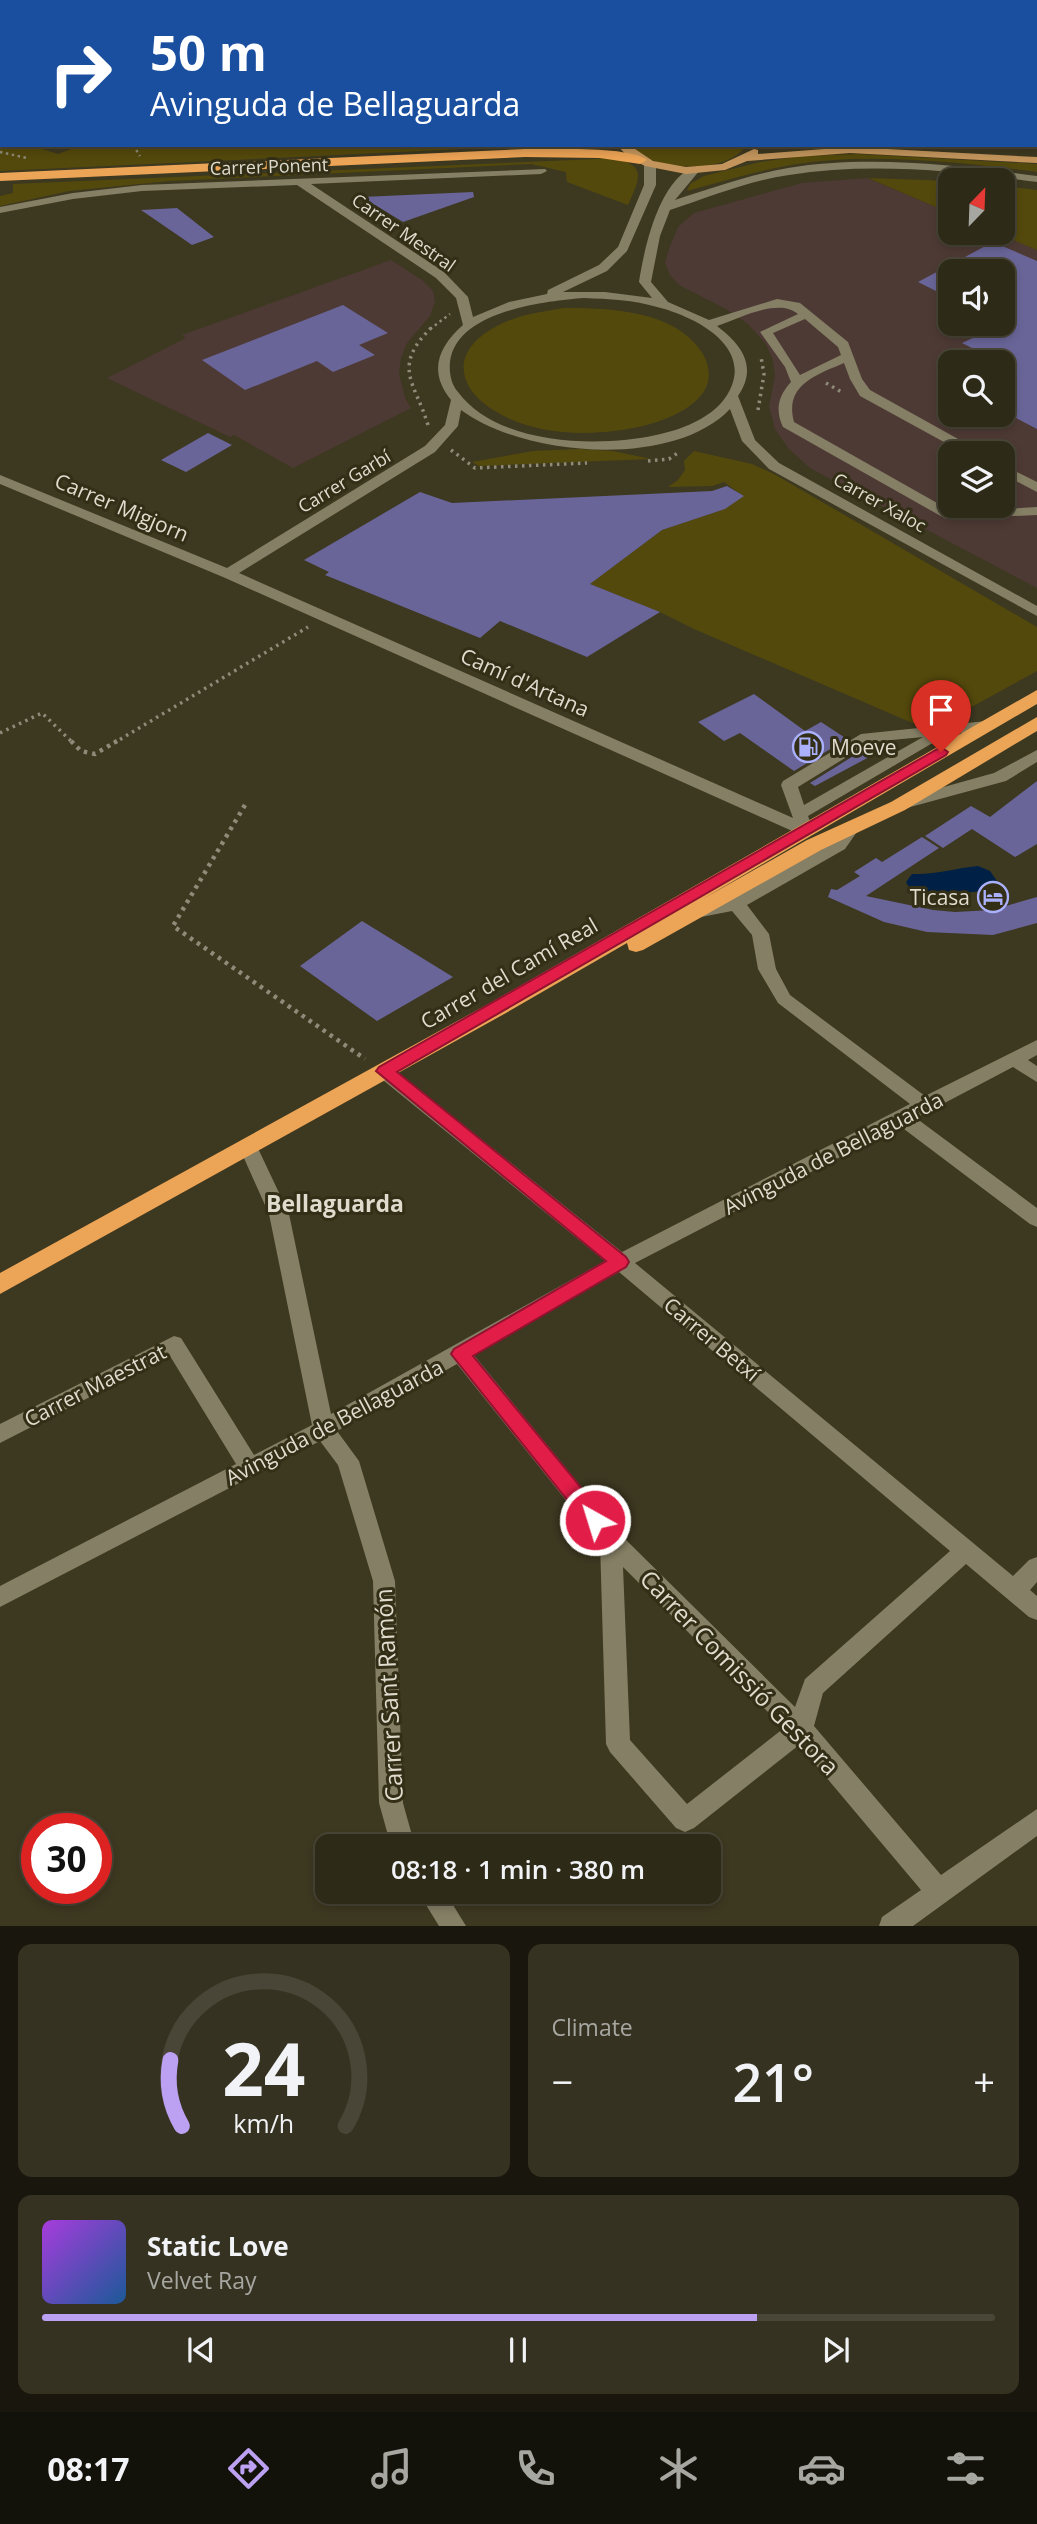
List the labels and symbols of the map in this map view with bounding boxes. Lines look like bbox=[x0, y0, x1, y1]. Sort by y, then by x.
street label: Carrer Ponent bbox=[209, 152, 329, 180]
north arrow bbox=[938, 168, 1015, 245]
street label: Carrer Mestral bbox=[347, 187, 461, 277]
street label: Carrer Garbí bbox=[293, 444, 395, 518]
street label: Carrer Migjorn bbox=[51, 466, 193, 548]
street label: Carrer Xaloc bbox=[829, 467, 931, 538]
street label: Camí d'Artana bbox=[456, 641, 594, 723]
pin bbox=[911, 680, 971, 752]
fuel station icon: Moeve bbox=[791, 730, 825, 764]
place label: Moeve bbox=[831, 733, 897, 761]
hotel icon: Ticasa bbox=[976, 880, 1010, 914]
place label: Ticasa bbox=[910, 883, 970, 911]
street label: Carrer del Camí Real bbox=[415, 911, 603, 1035]
street label: Avinguda de Bellaguarda bbox=[718, 1085, 948, 1221]
district label: Bellaguarda bbox=[266, 1187, 404, 1219]
street label: Carrer Betxí bbox=[658, 1291, 766, 1388]
street label: Carrer Maestrat bbox=[19, 1337, 171, 1433]
street label: Avinguda de Bellaguarda bbox=[220, 1353, 448, 1491]
position arrow bbox=[558, 1483, 632, 1557]
street label: Carrer Comissió Gestora bbox=[633, 1562, 847, 1782]
street label: Carrer Sant Ramón bbox=[366, 1588, 410, 1802]
speed limit sign: 30 bbox=[21, 1813, 112, 1904]

